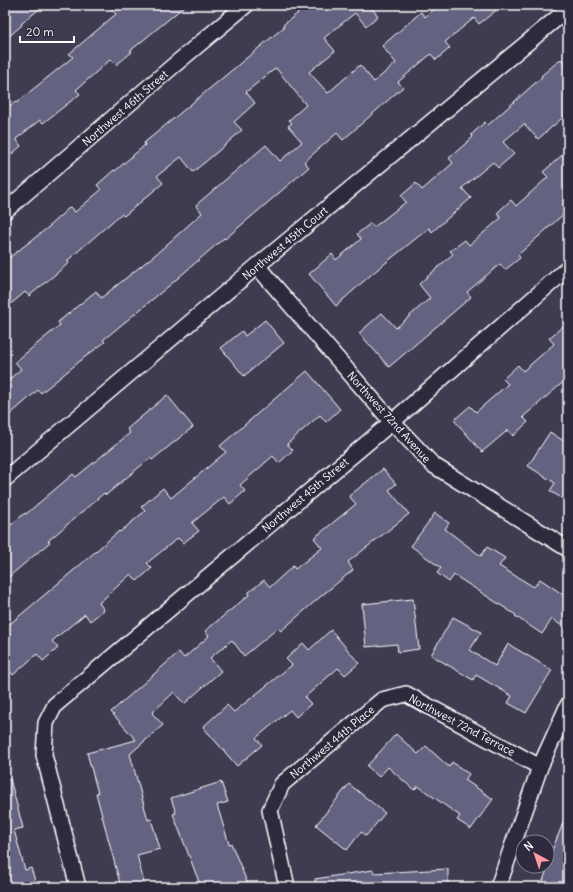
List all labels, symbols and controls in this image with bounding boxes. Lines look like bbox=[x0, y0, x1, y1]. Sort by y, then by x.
scale bar bbox=[20, 18, 74, 44]
text: 20 m bbox=[26, 24, 54, 39]
street label: Northwest 46th Street bbox=[79, 67, 171, 149]
street label: Northwest 45th Court bbox=[239, 203, 331, 283]
street label: Northwest 72nd Avenue bbox=[344, 369, 434, 466]
street label: Northwest 45th Street bbox=[259, 454, 351, 535]
street label: Northwest 72nd Terrace bbox=[407, 691, 518, 759]
street label: Northwest 44th Place bbox=[287, 703, 377, 781]
north arrow bbox=[515, 834, 555, 874]
text: N bbox=[521, 839, 536, 854]

